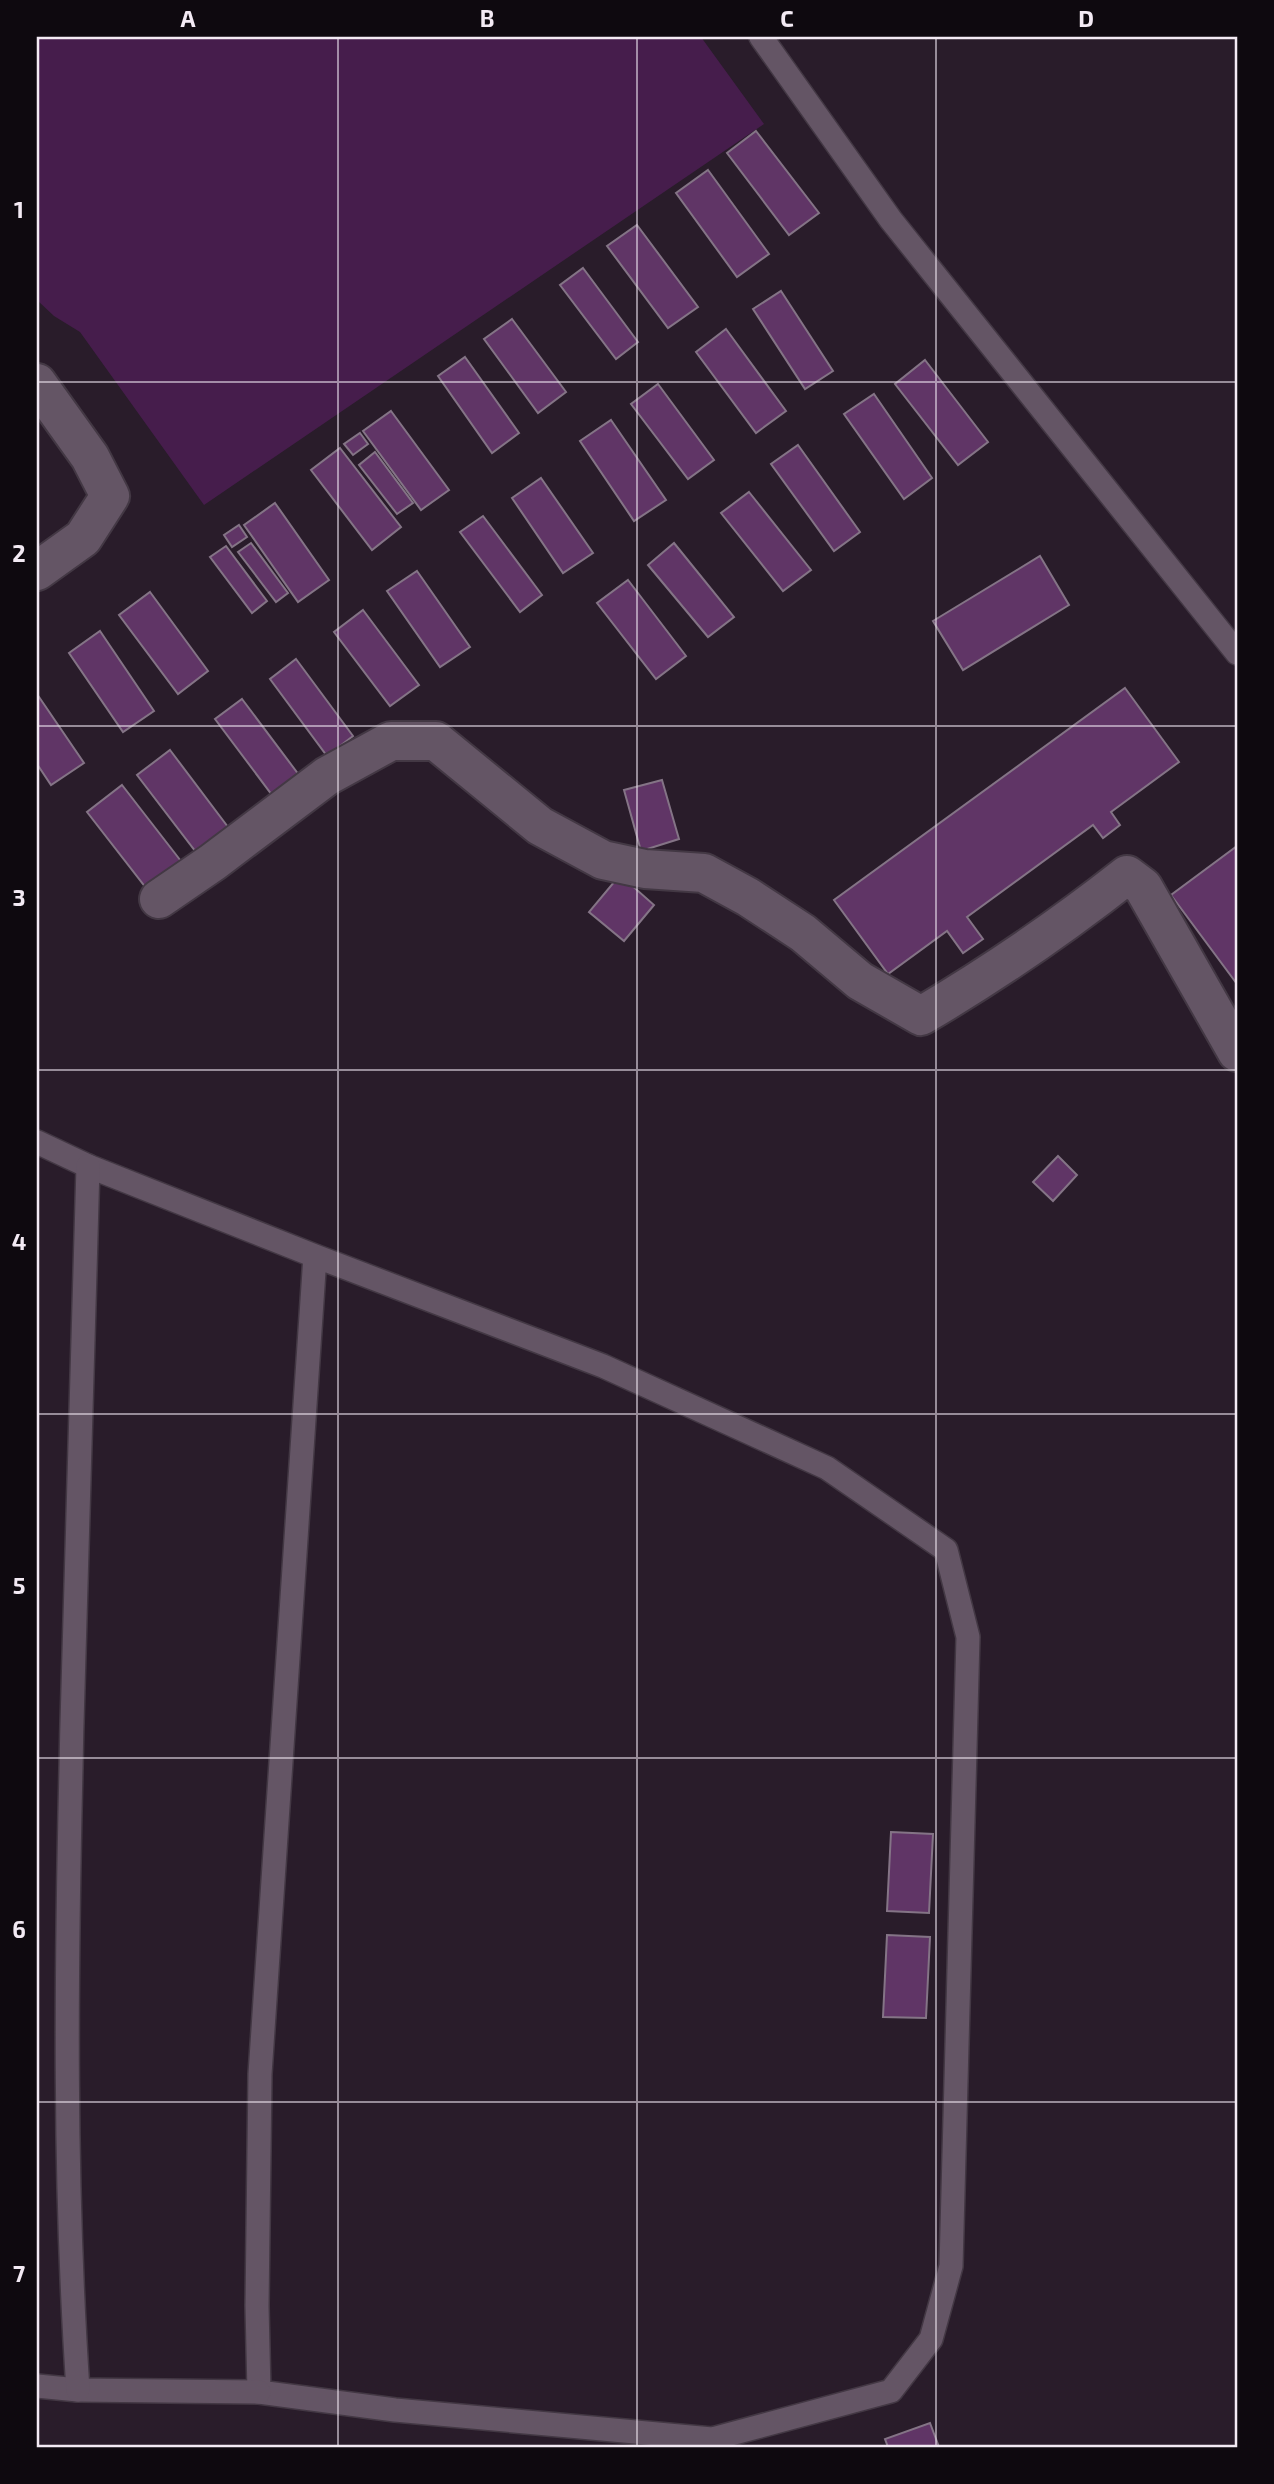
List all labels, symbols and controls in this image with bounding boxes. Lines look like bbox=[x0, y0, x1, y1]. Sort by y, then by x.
text: A bbox=[180, 4, 196, 32]
text: B bbox=[480, 4, 494, 32]
text: C bbox=[780, 4, 794, 32]
text: D bbox=[1078, 4, 1094, 32]
text: 1 bbox=[14, 195, 24, 223]
text: 2 bbox=[12, 539, 26, 567]
text: 3 bbox=[12, 883, 26, 911]
text: 4 bbox=[12, 1227, 26, 1255]
text: 5 bbox=[13, 1571, 25, 1599]
text: 6 bbox=[12, 1915, 26, 1943]
text: 7 bbox=[13, 2259, 25, 2287]

